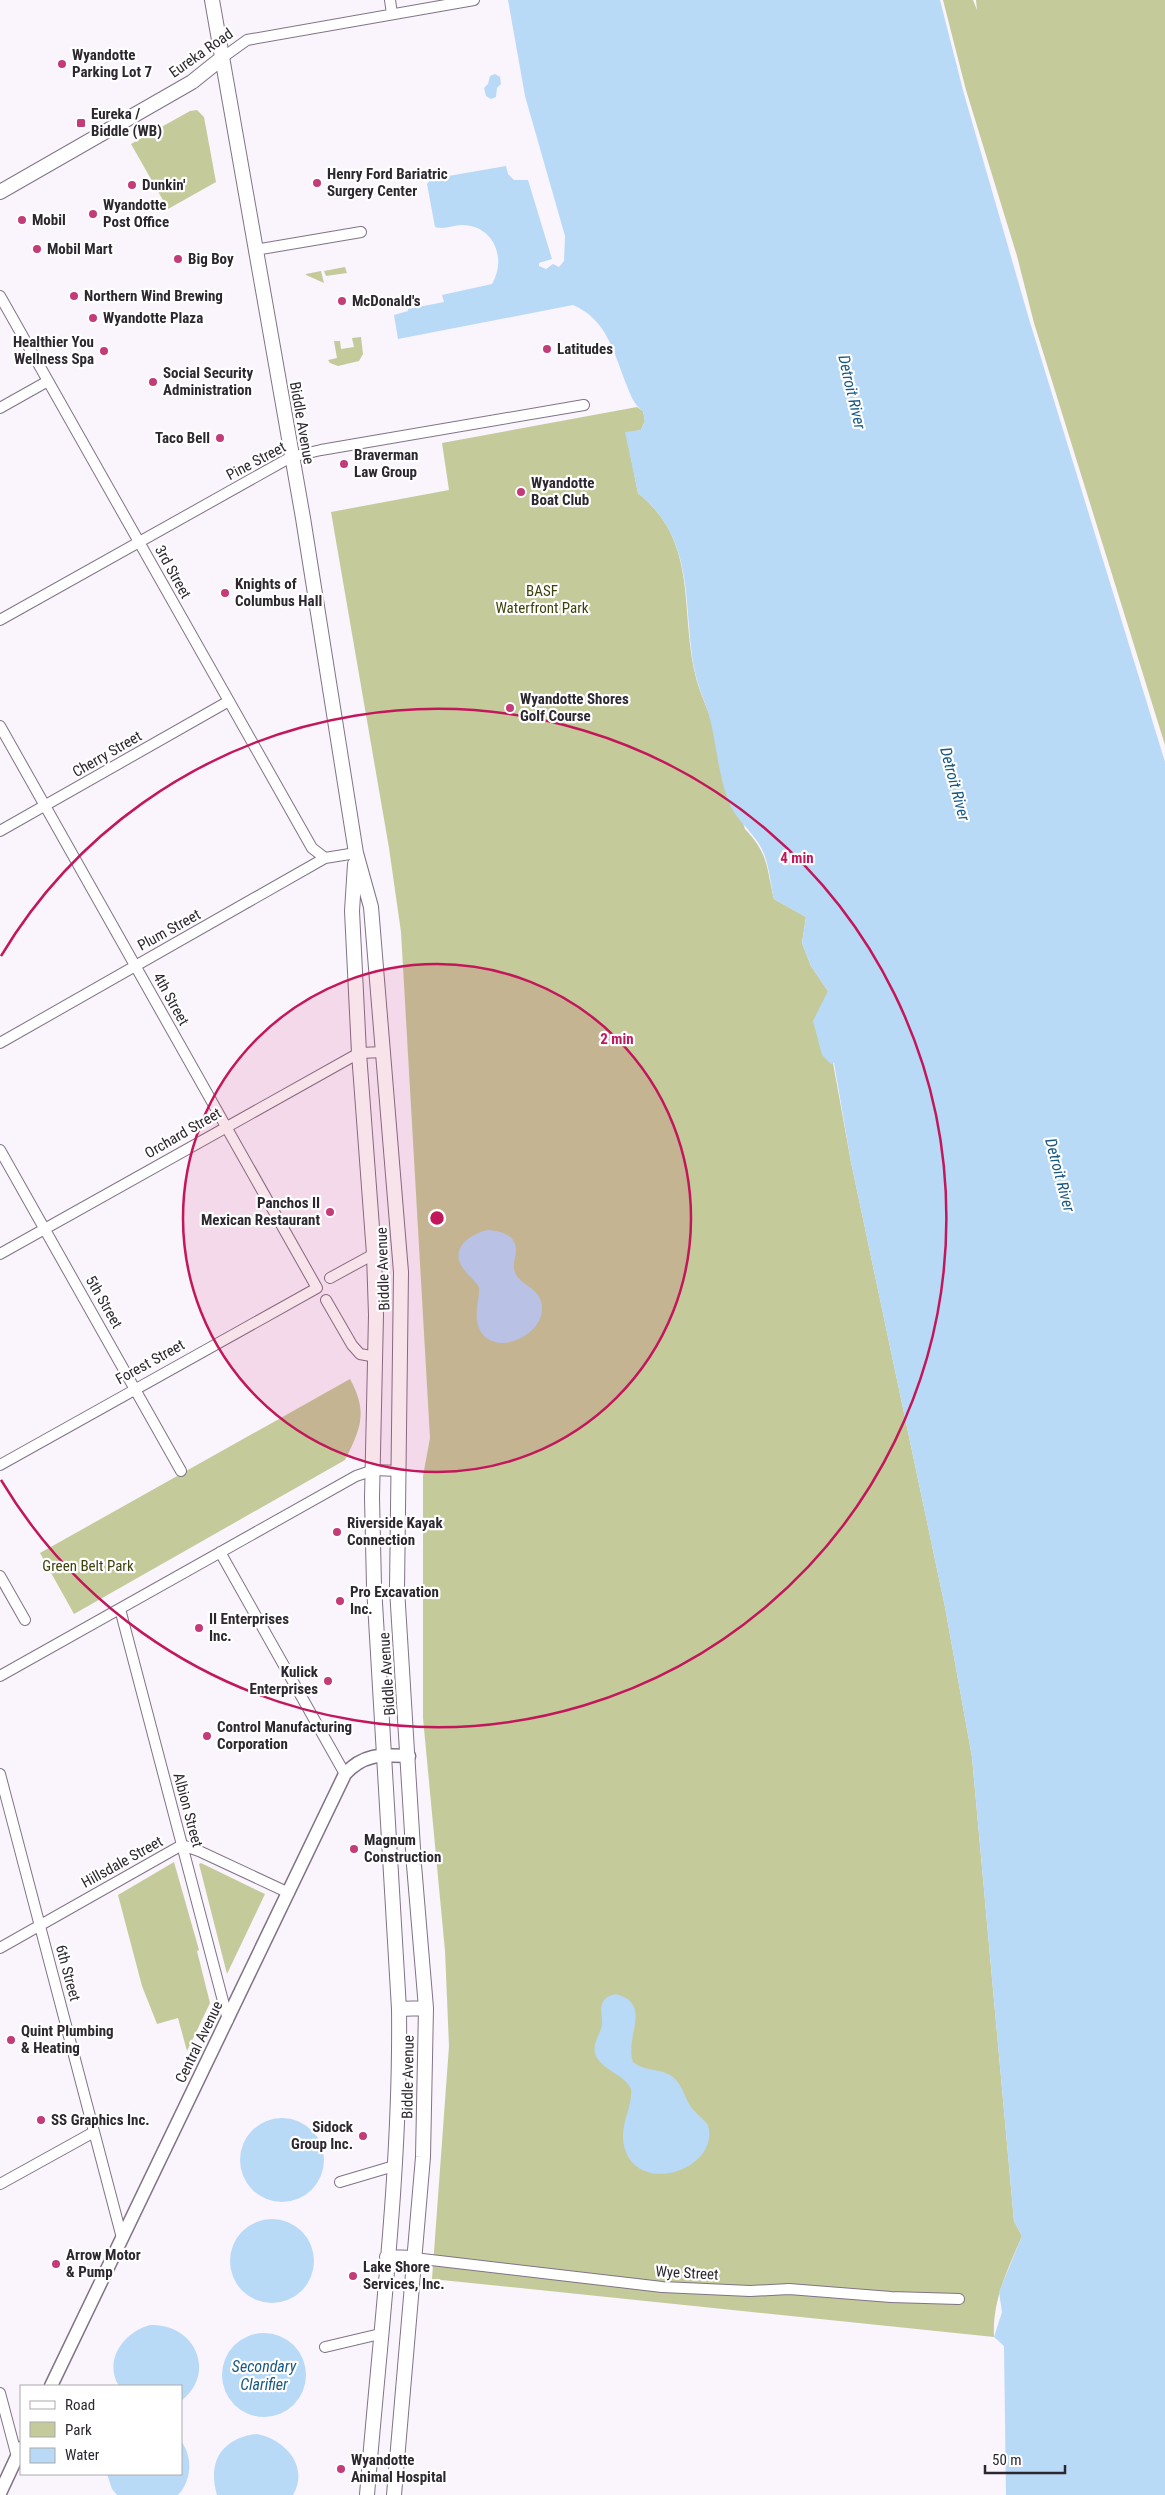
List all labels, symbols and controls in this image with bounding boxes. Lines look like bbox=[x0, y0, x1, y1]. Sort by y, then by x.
street label: Eureka Road bbox=[166, 25, 236, 81]
place label: Wyandotte Parking Lot 7 bbox=[72, 46, 152, 81]
marker: Wyandotte Parking Lot 7 bbox=[56, 58, 68, 70]
place label: Eureka / Biddle (WB) bbox=[91, 105, 162, 140]
marker: Eureka / Biddle (WB) bbox=[75, 117, 87, 129]
place label: Henry Ford Bariatric Surgery Center bbox=[327, 165, 448, 200]
place label: Dunkin' bbox=[142, 176, 186, 194]
marker: Henry Ford Bariatric Surgery Center bbox=[311, 177, 323, 189]
marker: Dunkin' bbox=[126, 179, 138, 191]
place label: Wyandotte Post Office bbox=[103, 196, 169, 231]
marker: Wyandotte Post Office bbox=[87, 208, 99, 220]
place label: Mobil bbox=[32, 211, 66, 229]
marker: Mobil bbox=[16, 214, 28, 226]
place label: Mobil Mart bbox=[47, 240, 113, 258]
marker: Mobil Mart bbox=[31, 243, 43, 255]
place label: Big Boy bbox=[188, 250, 234, 268]
marker: Big Boy bbox=[172, 253, 184, 265]
place label: Northern Wind Brewing bbox=[84, 287, 223, 305]
marker: Northern Wind Brewing bbox=[68, 290, 80, 302]
place label: McDonald's bbox=[352, 292, 421, 310]
marker: McDonald's bbox=[336, 295, 348, 307]
place label: Wyandotte Plaza bbox=[103, 309, 203, 327]
marker: Wyandotte Plaza bbox=[87, 312, 99, 324]
place label: Healthier You Wellness Spa bbox=[13, 333, 94, 368]
place label: Latitudes bbox=[557, 340, 613, 358]
marker: Latitudes bbox=[541, 343, 553, 355]
marker: Healthier You Wellness Spa bbox=[98, 345, 110, 357]
water label: Detroit River bbox=[834, 353, 870, 432]
place label: Social Security Administration bbox=[163, 364, 253, 399]
marker: Social Security Administration bbox=[147, 376, 159, 388]
street label: Biddle Avenue bbox=[286, 380, 318, 466]
place label: Taco Bell bbox=[155, 429, 210, 447]
marker: Taco Bell bbox=[214, 432, 226, 444]
street label: Pine Street bbox=[223, 438, 289, 484]
place label: Braverman Law Group bbox=[354, 446, 418, 481]
marker: Braverman Law Group bbox=[338, 458, 350, 470]
place label: Wyandotte Boat Club bbox=[531, 474, 595, 509]
marker: Wyandotte Boat Club bbox=[515, 486, 527, 498]
street label: 3rd Street bbox=[151, 542, 195, 602]
place label: Knights of Columbus Hall bbox=[235, 575, 322, 610]
park label: BASF Waterfront Park bbox=[495, 582, 589, 617]
marker: Knights of Columbus Hall bbox=[219, 587, 231, 599]
place label: Wyandotte Shores Golf Course bbox=[520, 690, 629, 725]
marker: Wyandotte Shores Golf Course bbox=[504, 702, 516, 714]
street label: Cherry Street bbox=[69, 727, 145, 781]
water label: Detroit River bbox=[936, 745, 974, 824]
text: 4 min bbox=[780, 849, 814, 867]
street label: Plum Street bbox=[135, 905, 203, 955]
street label: 4th Street bbox=[149, 969, 193, 1029]
text: 2 min bbox=[600, 1030, 634, 1048]
street label: Orchard Street bbox=[142, 1104, 224, 1162]
water label: Detroit River bbox=[1041, 1136, 1079, 1215]
place label: Panchos II Mexican Restaurant bbox=[201, 1194, 320, 1229]
marker: Panchos II Mexican Restaurant bbox=[324, 1206, 336, 1218]
centre of rings bbox=[428, 1209, 446, 1227]
street label: Biddle Avenue bbox=[373, 1227, 393, 1311]
street label: 5th Street bbox=[82, 1273, 126, 1331]
street label: Forest Street bbox=[112, 1336, 188, 1388]
place label: Riverside Kayak Connection bbox=[347, 1514, 443, 1549]
marker: Riverside Kayak Connection bbox=[331, 1526, 343, 1538]
park label: Green Belt Park bbox=[42, 1557, 134, 1575]
place label: Pro Excavation Inc. bbox=[350, 1583, 439, 1618]
marker: Pro Excavation Inc. bbox=[334, 1595, 346, 1607]
place label: II Enterprises Inc. bbox=[209, 1610, 289, 1645]
marker: II Enterprises Inc. bbox=[193, 1622, 205, 1634]
street label: Biddle Avenue bbox=[375, 1632, 399, 1716]
place label: Kulick Enterprises bbox=[250, 1663, 319, 1698]
marker: Kulick Enterprises bbox=[322, 1675, 334, 1687]
place label: Control Manufacturing Corporation bbox=[217, 1718, 352, 1753]
marker: Control Manufacturing Corporation bbox=[201, 1730, 213, 1742]
street label: Albion Street bbox=[169, 1771, 207, 1849]
place label: Magnum Construction bbox=[364, 1831, 441, 1866]
street label: Hillsdale Street bbox=[78, 1832, 166, 1892]
marker: Magnum Construction bbox=[348, 1843, 360, 1855]
street label: 6th Street bbox=[52, 1943, 84, 2003]
street label: Central Avenue bbox=[171, 1998, 227, 2086]
place label: Quint Plumbing & Heating bbox=[21, 2022, 114, 2057]
marker: Quint Plumbing & Heating bbox=[5, 2034, 17, 2046]
street label: Biddle Avenue bbox=[398, 2035, 418, 2119]
place label: SS Graphics Inc. bbox=[51, 2111, 150, 2129]
marker: SS Graphics Inc. bbox=[35, 2114, 47, 2126]
place label: Sidock Group Inc. bbox=[291, 2118, 354, 2153]
marker: Sidock Group Inc. bbox=[357, 2130, 369, 2142]
place label: Arrow Motor & Pump bbox=[66, 2246, 141, 2281]
marker: Arrow Motor & Pump bbox=[50, 2258, 62, 2270]
place label: Lake Shore Services, Inc. bbox=[363, 2258, 445, 2293]
street label: Wye Street bbox=[655, 2262, 719, 2284]
marker: Lake Shore Services, Inc. bbox=[347, 2270, 359, 2282]
water label: Secondary Clarifier bbox=[232, 2357, 297, 2394]
legend bbox=[20, 2385, 182, 2475]
text: Road bbox=[65, 2396, 95, 2414]
text: Park bbox=[65, 2421, 92, 2439]
scale bar bbox=[985, 2442, 1065, 2474]
text: Water bbox=[65, 2446, 100, 2464]
place label: Wyandotte Animal Hospital bbox=[351, 2451, 446, 2486]
text: 50 m bbox=[992, 2451, 1022, 2469]
marker: Wyandotte Animal Hospital bbox=[335, 2463, 347, 2475]

